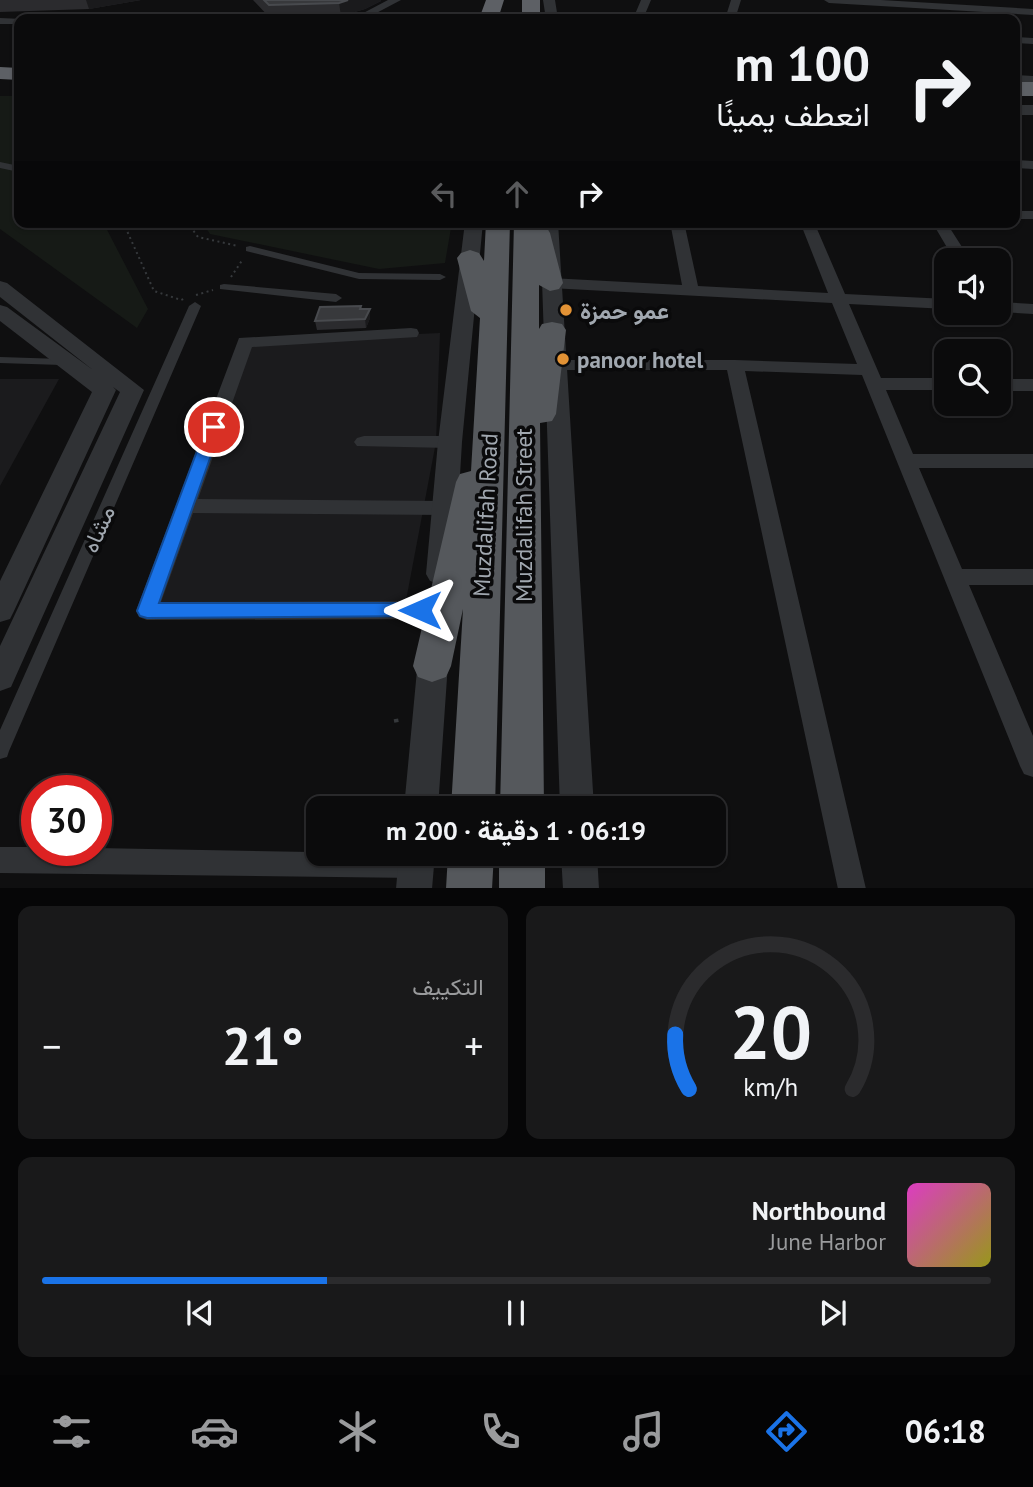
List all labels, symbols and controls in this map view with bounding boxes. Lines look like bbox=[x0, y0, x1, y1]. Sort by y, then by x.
text: 100 m bbox=[735, 31, 870, 95]
icon: right bbox=[894, 42, 985, 133]
text: انعطف يمينًا bbox=[716, 93, 870, 135]
icon: left bbox=[425, 175, 463, 213]
icon: ahead bbox=[498, 175, 536, 213]
icon: right bbox=[571, 175, 609, 213]
map controls bbox=[934, 248, 1011, 416]
button: sound bbox=[934, 248, 1011, 325]
place label: عمو حمزة bbox=[580, 296, 669, 326]
marker: عمو حمزة bbox=[558, 302, 574, 318]
button: search bbox=[934, 339, 1011, 416]
place label: panoor hotel bbox=[577, 345, 703, 374]
marker: panoor hotel bbox=[555, 351, 571, 367]
pin bbox=[184, 397, 244, 457]
icon: arrive bbox=[195, 408, 233, 446]
street label: Muzdalifah Street bbox=[509, 428, 538, 602]
street label: Muzdalifah Road bbox=[466, 433, 504, 597]
street label: مشاه bbox=[75, 501, 121, 557]
position arrow bbox=[383, 573, 457, 647]
speed limit sign: 30 bbox=[21, 775, 112, 866]
text: 06:19 · 1 دقيقة · 200 m bbox=[386, 814, 646, 847]
text: التكييف bbox=[412, 972, 484, 1001]
text: 20 bbox=[729, 985, 812, 1079]
text: 21° bbox=[222, 1012, 304, 1079]
text: − bbox=[42, 1021, 61, 1070]
text: + bbox=[464, 1021, 483, 1070]
text: km/h bbox=[743, 1070, 798, 1102]
text: Northbound bbox=[752, 1194, 886, 1227]
text: June Harbor bbox=[769, 1227, 886, 1256]
icon: previous bbox=[181, 1294, 219, 1332]
icon: pause bbox=[497, 1294, 535, 1332]
icon: next bbox=[814, 1294, 852, 1332]
icon: filters bbox=[47, 1407, 96, 1456]
icon: car bbox=[190, 1407, 239, 1456]
icon: climate bbox=[333, 1407, 382, 1456]
icon: phone bbox=[476, 1407, 525, 1456]
icon: music bbox=[619, 1407, 668, 1456]
icon: directions bbox=[762, 1407, 811, 1456]
text: 06:18 bbox=[905, 1410, 986, 1452]

